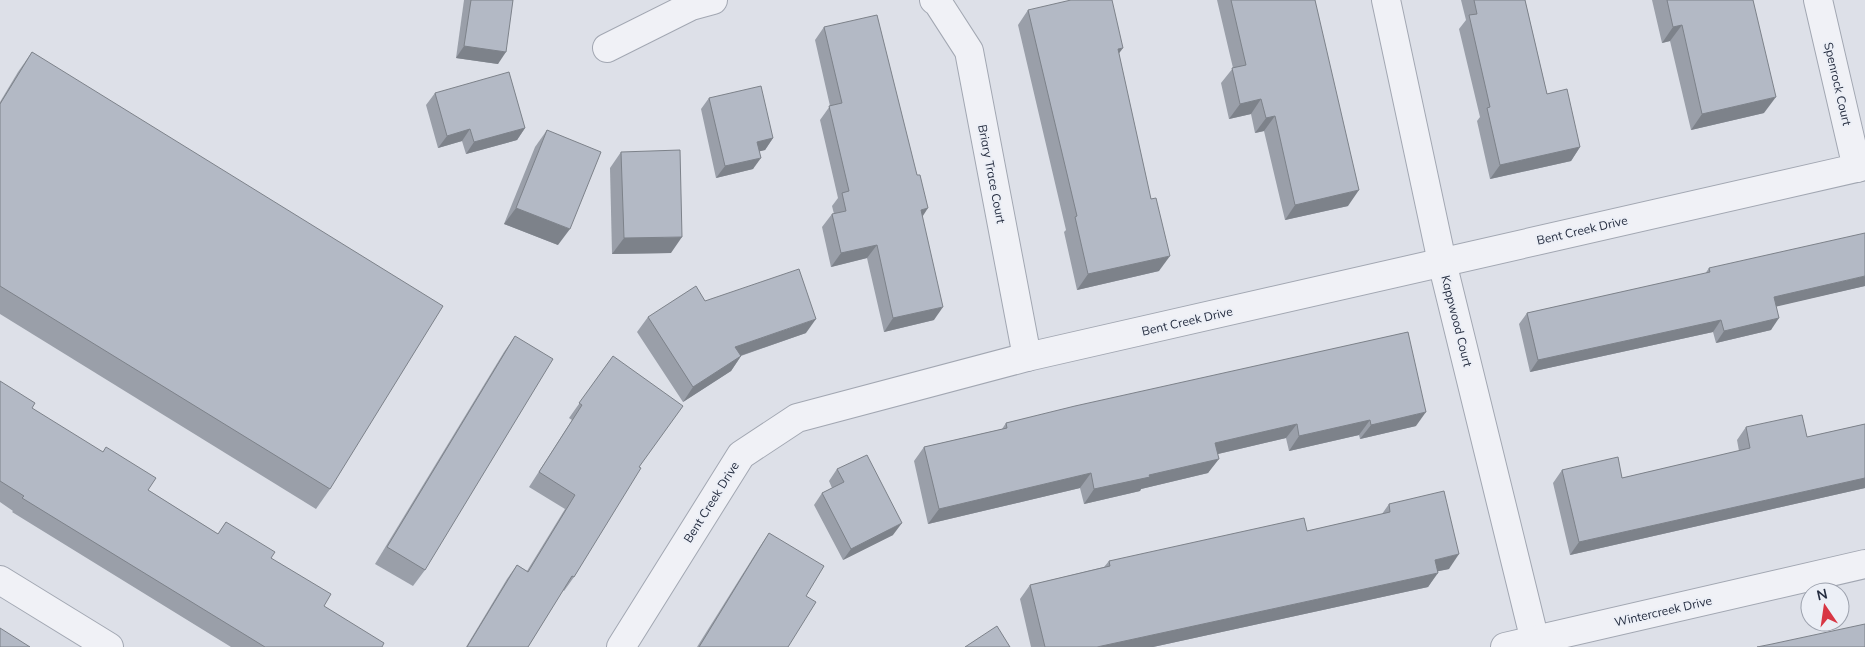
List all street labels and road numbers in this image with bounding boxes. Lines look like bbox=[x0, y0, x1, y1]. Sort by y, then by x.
street label: Spenrock Court bbox=[1821, 41, 1855, 127]
street label: Briary Trace Court bbox=[975, 123, 1009, 225]
street label: Bent Creek Drive bbox=[1535, 212, 1629, 248]
street label: Kappwood Court bbox=[1438, 274, 1476, 368]
street label: Bent Creek Drive bbox=[1140, 303, 1234, 339]
street label: Bent Creek Drive bbox=[680, 459, 742, 545]
street label: Wintercreek Drive bbox=[1613, 592, 1713, 630]

